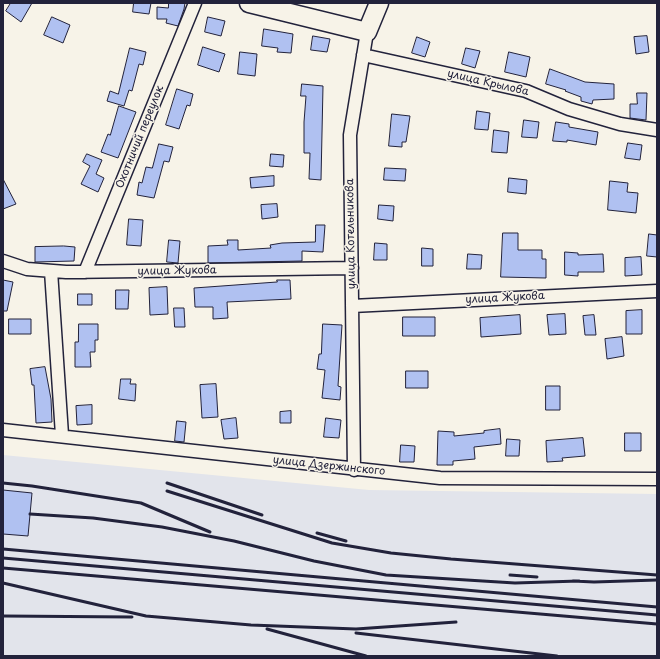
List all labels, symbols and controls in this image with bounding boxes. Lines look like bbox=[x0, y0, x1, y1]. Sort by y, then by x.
street label: улица Крылова bbox=[446, 67, 530, 99]
street label: Охотничий переулок bbox=[113, 84, 167, 190]
street label: улица Котельникова bbox=[343, 178, 359, 290]
street label: улица Жукова bbox=[137, 264, 217, 278]
street label: улица Жукова bbox=[465, 289, 545, 307]
street label: улица Дзержинского bbox=[272, 454, 386, 478]

